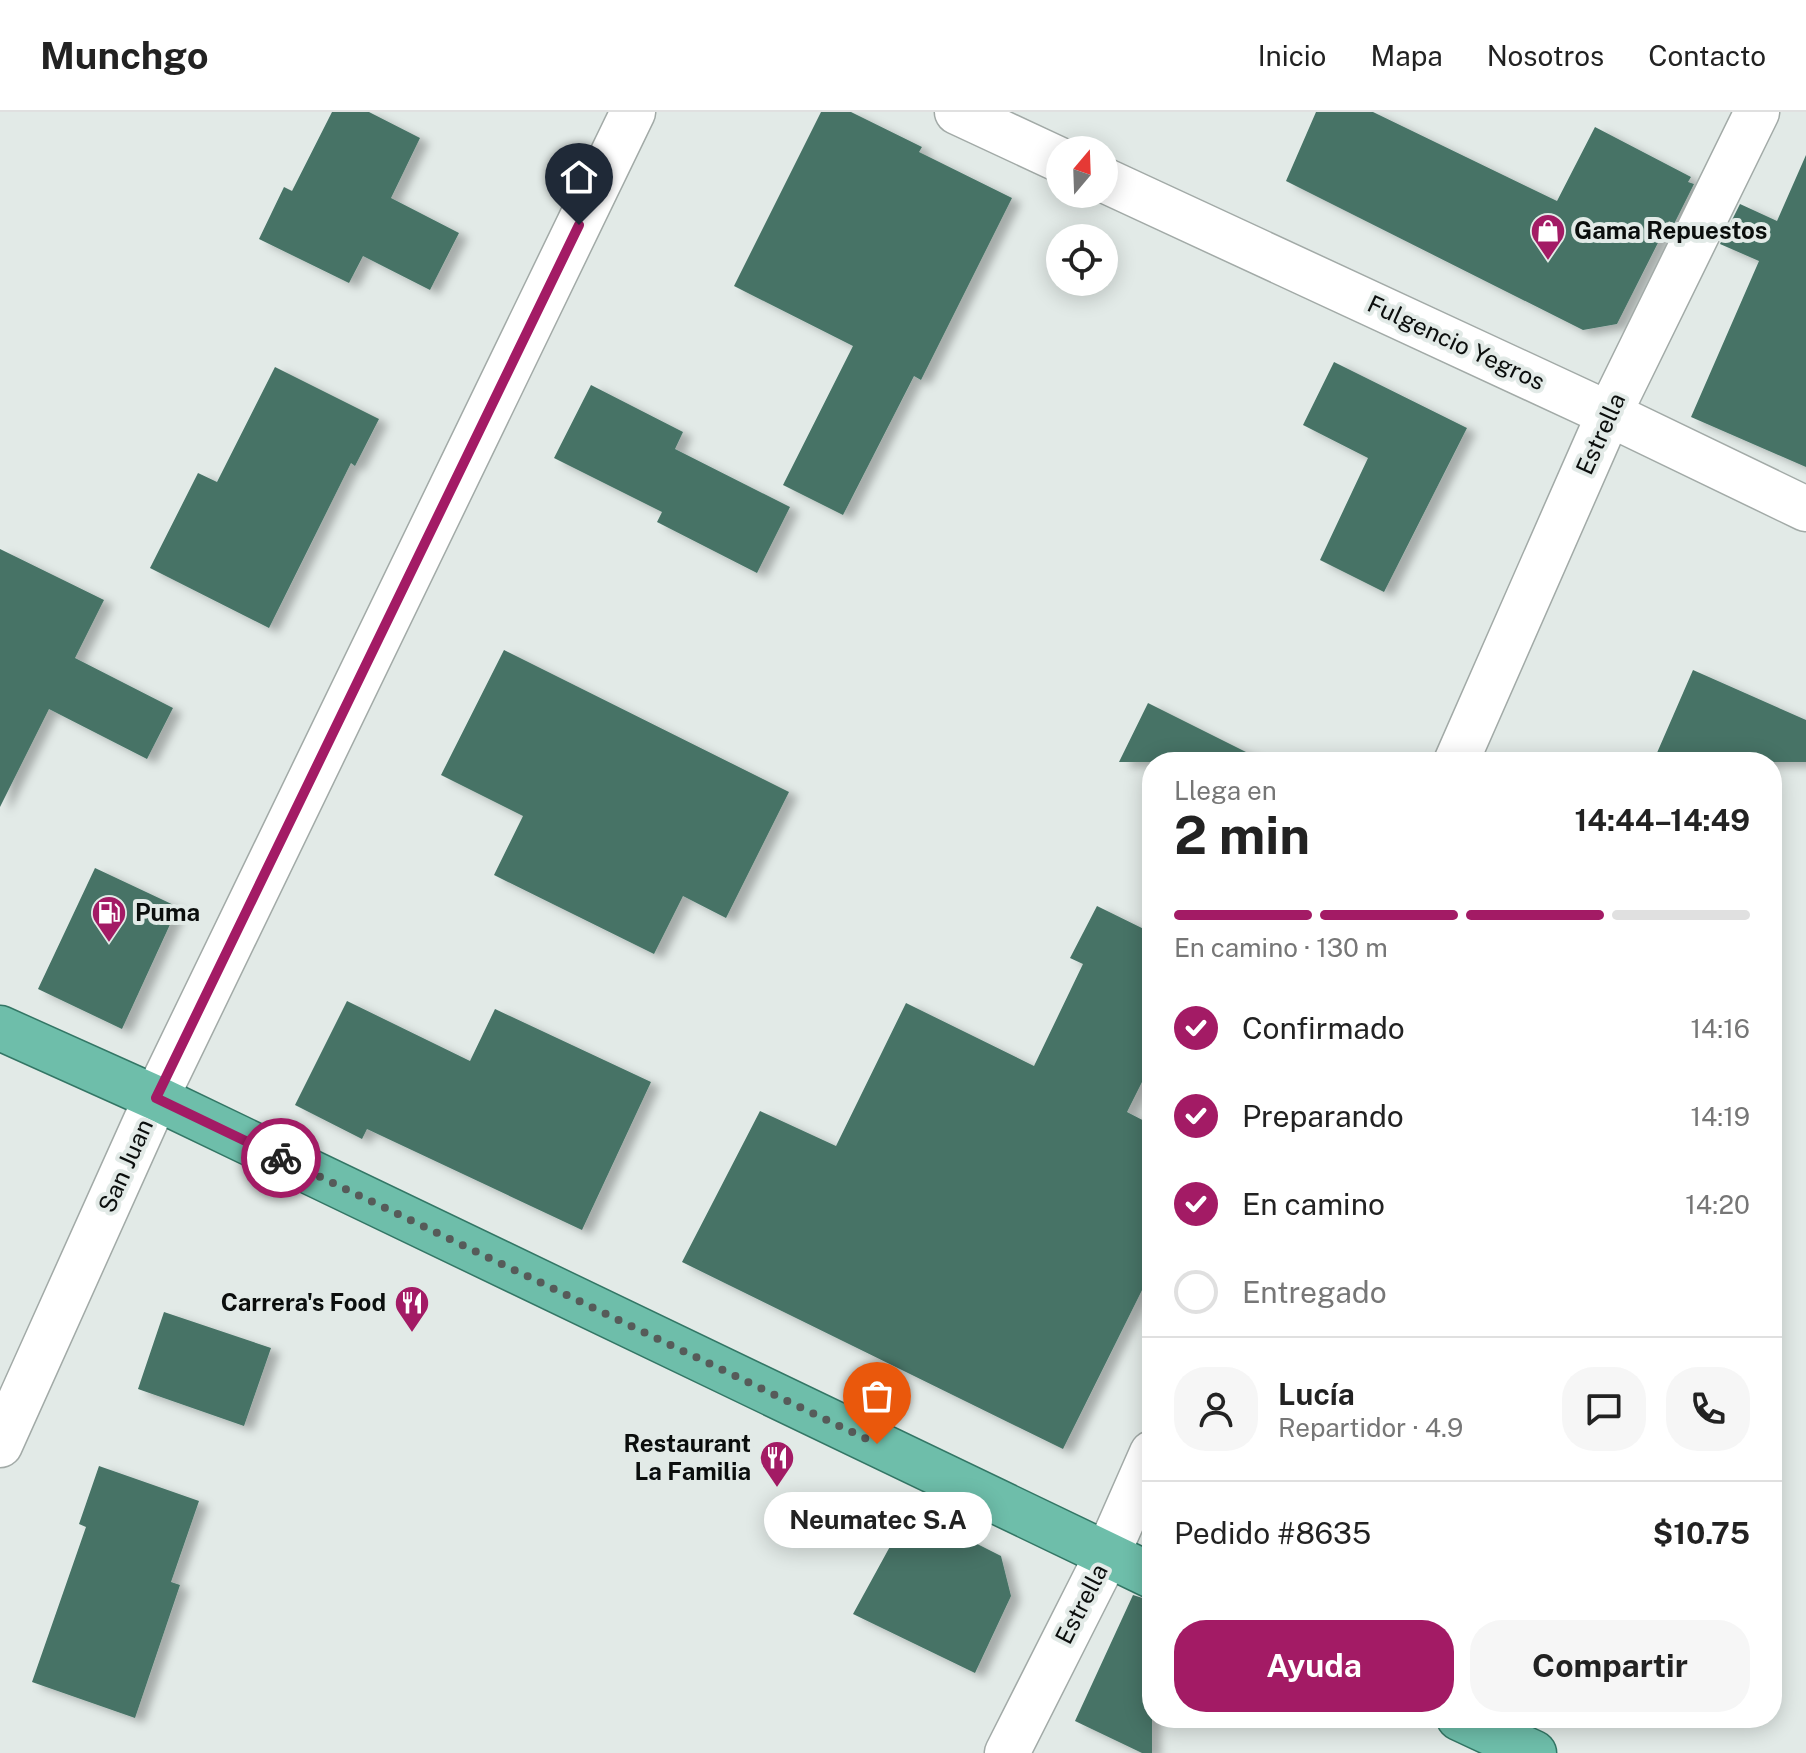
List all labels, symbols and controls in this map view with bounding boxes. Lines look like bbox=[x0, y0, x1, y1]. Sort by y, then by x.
text: Munchgo bbox=[40, 33, 209, 78]
text: Inicio bbox=[1258, 39, 1326, 72]
text: Mapa bbox=[1370, 39, 1443, 72]
text: Nosotros bbox=[1487, 39, 1604, 72]
text: Contacto bbox=[1648, 39, 1766, 72]
north arrow bbox=[1046, 136, 1118, 208]
map controls bbox=[1046, 136, 1118, 296]
pin bbox=[545, 143, 613, 225]
icon: home bbox=[557, 155, 601, 199]
shop icon: Gama Repuestos bbox=[1529, 212, 1567, 262]
place label: Gama Repuestos bbox=[1574, 216, 1768, 244]
button: locate bbox=[1046, 224, 1118, 296]
street label: Fulgencio Yegros bbox=[1363, 289, 1549, 395]
street label: Estrella bbox=[1570, 389, 1630, 479]
text: Llega en bbox=[1174, 775, 1277, 806]
text: 14:44–14:49 bbox=[1574, 802, 1750, 838]
text: 2 min bbox=[1174, 805, 1310, 866]
fuel station icon: Puma bbox=[90, 894, 128, 944]
place label: Puma bbox=[135, 898, 200, 926]
text: En camino · 130 m bbox=[1174, 932, 1388, 963]
icon: check bbox=[1174, 1006, 1218, 1050]
text: Confirmado bbox=[1242, 1010, 1405, 1046]
text: 14:16 bbox=[1690, 1013, 1750, 1044]
icon: check bbox=[1174, 1094, 1218, 1138]
text: Preparando bbox=[1242, 1098, 1404, 1134]
text: 14:19 bbox=[1690, 1101, 1750, 1132]
street label: San Juan bbox=[92, 1115, 158, 1217]
courier bbox=[241, 1118, 321, 1198]
icon: bike bbox=[259, 1136, 303, 1180]
icon: check bbox=[1174, 1182, 1218, 1226]
text: En camino bbox=[1242, 1186, 1385, 1222]
text: 14:20 bbox=[1685, 1189, 1750, 1220]
text: Entregado bbox=[1242, 1274, 1387, 1310]
restaurant icon: Carrera's Food bbox=[393, 1284, 431, 1334]
place label: Carrera's Food bbox=[221, 1288, 386, 1316]
pin bbox=[843, 1362, 911, 1444]
button: person bbox=[1174, 1367, 1258, 1451]
button: chat bbox=[1562, 1367, 1646, 1451]
button: phone bbox=[1666, 1367, 1750, 1451]
icon: bag bbox=[855, 1374, 899, 1418]
text: Lucía bbox=[1278, 1376, 1355, 1412]
text: Repartidor · 4.9 bbox=[1278, 1412, 1463, 1443]
place label: Restaurant La Familia bbox=[623, 1429, 751, 1485]
restaurant icon: Restaurant La Familia bbox=[758, 1439, 796, 1489]
callout: Neumatec S.A bbox=[763, 1492, 991, 1548]
text: Neumatec S.A bbox=[789, 1504, 967, 1535]
text: Pedido #8635 bbox=[1174, 1515, 1371, 1551]
text: $10.75 bbox=[1653, 1515, 1750, 1551]
street label: Estrella bbox=[1049, 1559, 1113, 1648]
button: Ayuda bbox=[1174, 1620, 1454, 1712]
button: Compartir bbox=[1470, 1620, 1750, 1712]

